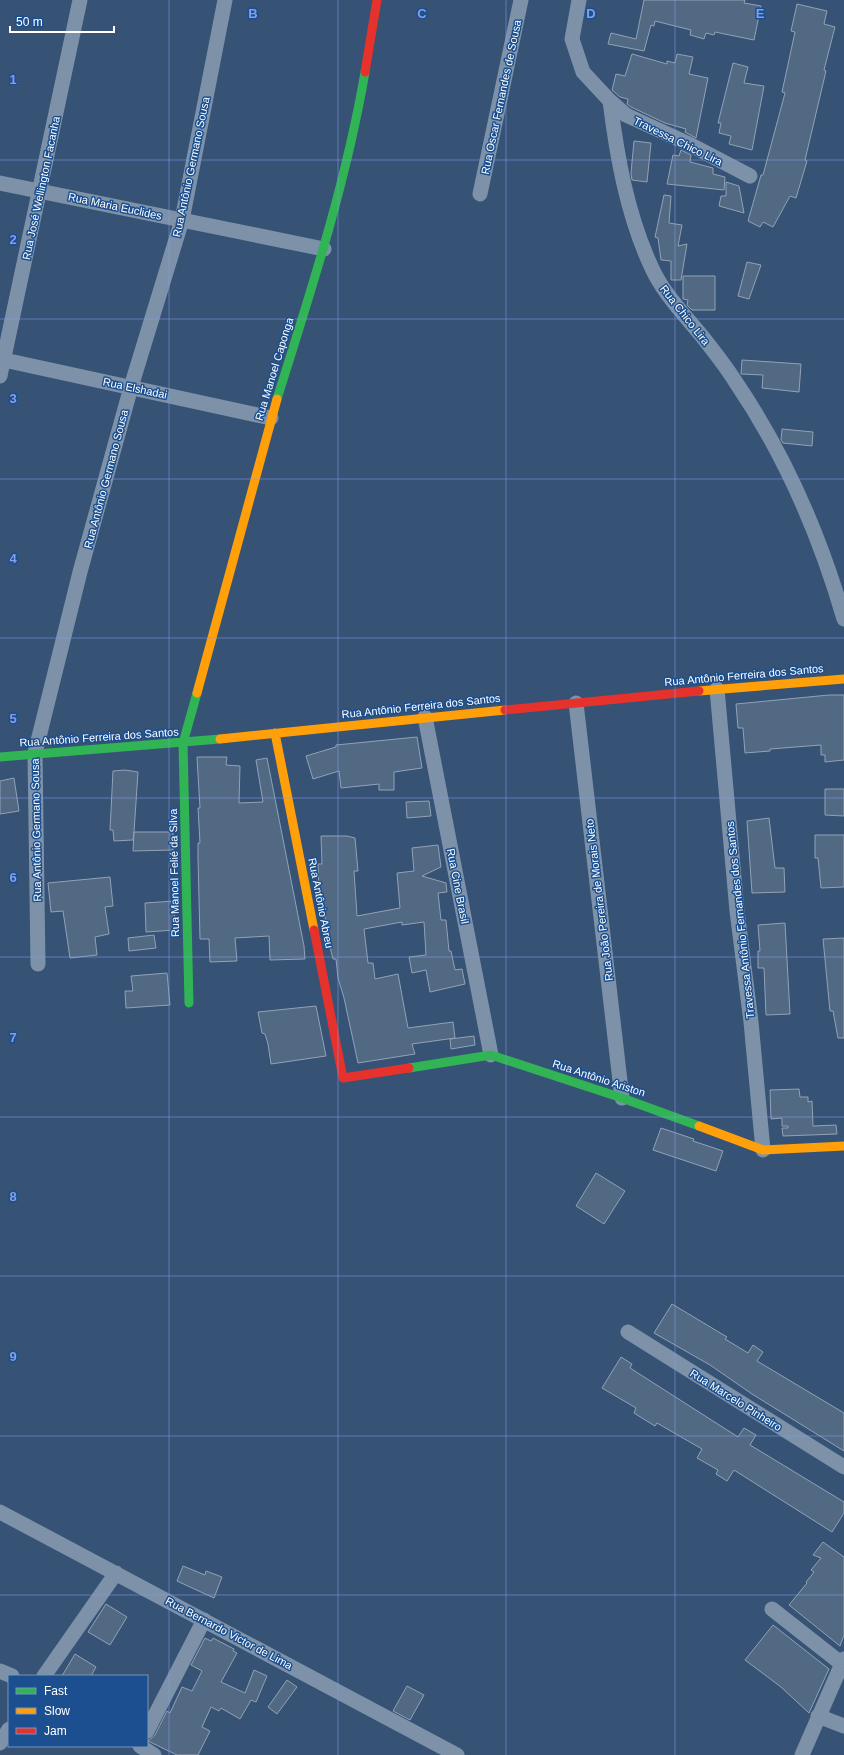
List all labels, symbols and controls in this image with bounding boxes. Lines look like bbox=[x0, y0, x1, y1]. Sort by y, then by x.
text: B bbox=[248, 6, 258, 21]
text: C bbox=[417, 6, 427, 21]
text: D bbox=[586, 6, 596, 21]
text: E bbox=[756, 6, 765, 21]
scale bar bbox=[10, 8, 114, 34]
text: 50 m bbox=[16, 15, 43, 29]
street label: Rua Oscar Fernandes de Sousa bbox=[479, 18, 523, 175]
text: 1 bbox=[9, 72, 17, 87]
street label: Rua Antônio Germano Sousa bbox=[170, 95, 212, 238]
street label: Rua José Wellington Facanha bbox=[20, 114, 62, 261]
street label: Travessa Chico Lira bbox=[632, 114, 725, 168]
street label: Rua Maria Euclides bbox=[67, 190, 163, 222]
text: 2 bbox=[9, 232, 17, 247]
street label: Rua Chico Lira bbox=[658, 283, 713, 348]
street label: Rua Manoel Caponga bbox=[253, 315, 296, 422]
street label: Rua Elshadai bbox=[102, 375, 168, 401]
text: 3 bbox=[9, 391, 17, 406]
street label: Rua Antônio Germano Sousa bbox=[82, 407, 131, 550]
text: 4 bbox=[9, 551, 17, 566]
street label: Rua Antônio Ferreira dos Santos bbox=[664, 662, 825, 688]
street label: Rua Antônio Ferreira dos Santos bbox=[341, 692, 501, 720]
text: 5 bbox=[9, 711, 17, 726]
street label: Rua Antônio Ferreira dos Santos bbox=[19, 725, 180, 749]
street label: Rua Antônio Germano Sousa bbox=[29, 757, 43, 902]
street label: Rua Manoel Felié da Silva bbox=[167, 808, 181, 937]
street label: Rua João Pereira de Morais Neto bbox=[583, 818, 615, 982]
street label: Travessa Antônio Fernandes dos Santos bbox=[724, 820, 756, 1019]
street label: Rua Cine Brasil bbox=[445, 847, 471, 925]
street label: Rua Antônio Abreu bbox=[306, 857, 336, 949]
text: 6 bbox=[9, 870, 17, 885]
text: 7 bbox=[9, 1030, 17, 1045]
street label: Rua Antônio Ariston bbox=[551, 1057, 647, 1099]
text: 8 bbox=[9, 1189, 17, 1204]
text: 9 bbox=[9, 1349, 17, 1364]
street label: Rua Marcelo Pinheiro bbox=[688, 1367, 784, 1433]
street label: Rua Bernardo Victor de Lima bbox=[164, 1594, 295, 1672]
legend bbox=[8, 1675, 148, 1747]
text: Fast bbox=[44, 1684, 68, 1698]
text: Slow bbox=[44, 1704, 70, 1718]
text: Jam bbox=[44, 1724, 67, 1738]

